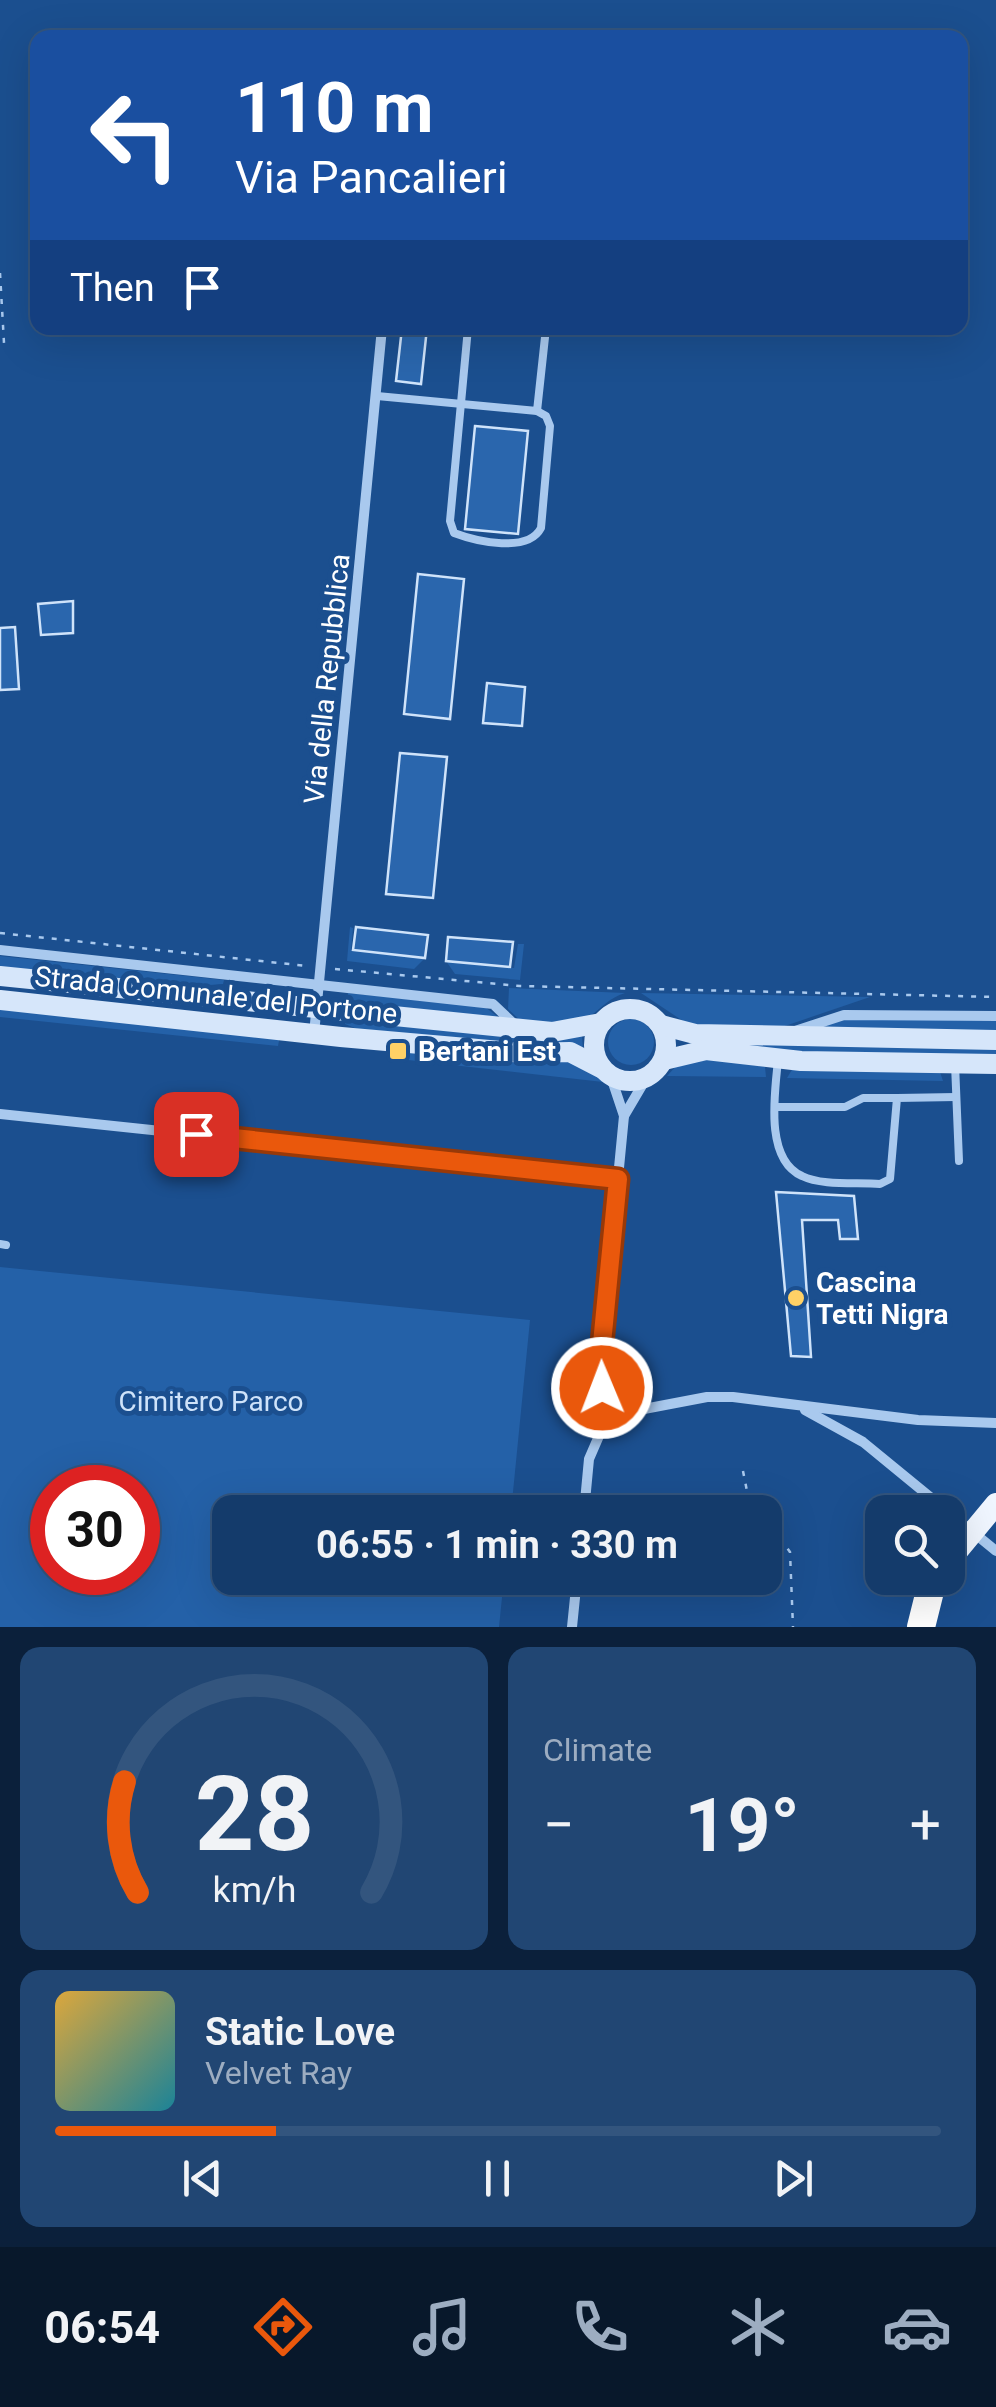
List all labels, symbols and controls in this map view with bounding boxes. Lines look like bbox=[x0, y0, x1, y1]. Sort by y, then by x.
text: 110 m bbox=[235, 67, 434, 149]
icon: left bbox=[70, 70, 200, 200]
text: Via Pancalieri bbox=[235, 151, 508, 204]
icon: arrive bbox=[175, 260, 230, 315]
text: Then bbox=[70, 266, 155, 310]
street label: Via della Repubblica bbox=[297, 552, 357, 806]
street label: Strada Comunale del Portone bbox=[33, 960, 399, 1030]
place label: Bertani Est bbox=[418, 1035, 556, 1068]
marker: Bertani Est bbox=[387, 1040, 409, 1062]
pin bbox=[154, 1092, 239, 1177]
icon: arrive bbox=[169, 1107, 224, 1162]
place label: Cascina Tetti Nigra bbox=[816, 1266, 948, 1331]
marker: Cascina Tetti Nigra bbox=[785, 1287, 807, 1309]
position arrow bbox=[550, 1336, 654, 1440]
park label: Cimitero Parco bbox=[118, 1385, 304, 1418]
speed limit sign: 30 bbox=[30, 1465, 160, 1595]
map controls bbox=[865, 1495, 965, 1595]
button: search bbox=[865, 1495, 965, 1595]
text: 06:55 · 1 min · 330 m bbox=[316, 1523, 678, 1567]
text: Climate bbox=[543, 1731, 652, 1769]
text: 28 bbox=[194, 1754, 314, 1875]
text: 19° bbox=[684, 1781, 800, 1869]
text: − bbox=[543, 1793, 574, 1857]
text: + bbox=[910, 1793, 941, 1857]
text: km/h bbox=[212, 1869, 296, 1911]
text: Static Love bbox=[205, 2010, 395, 2054]
text: Velvet Ray bbox=[205, 2054, 352, 2092]
icon: previous bbox=[175, 2151, 230, 2206]
icon: pause bbox=[470, 2151, 525, 2206]
icon: next bbox=[766, 2151, 821, 2206]
icon: directions bbox=[248, 2292, 318, 2362]
icon: music bbox=[407, 2292, 477, 2362]
icon: phone bbox=[565, 2292, 635, 2362]
icon: climate bbox=[723, 2292, 793, 2362]
icon: car bbox=[882, 2292, 952, 2362]
text: 06:54 bbox=[44, 2301, 160, 2354]

